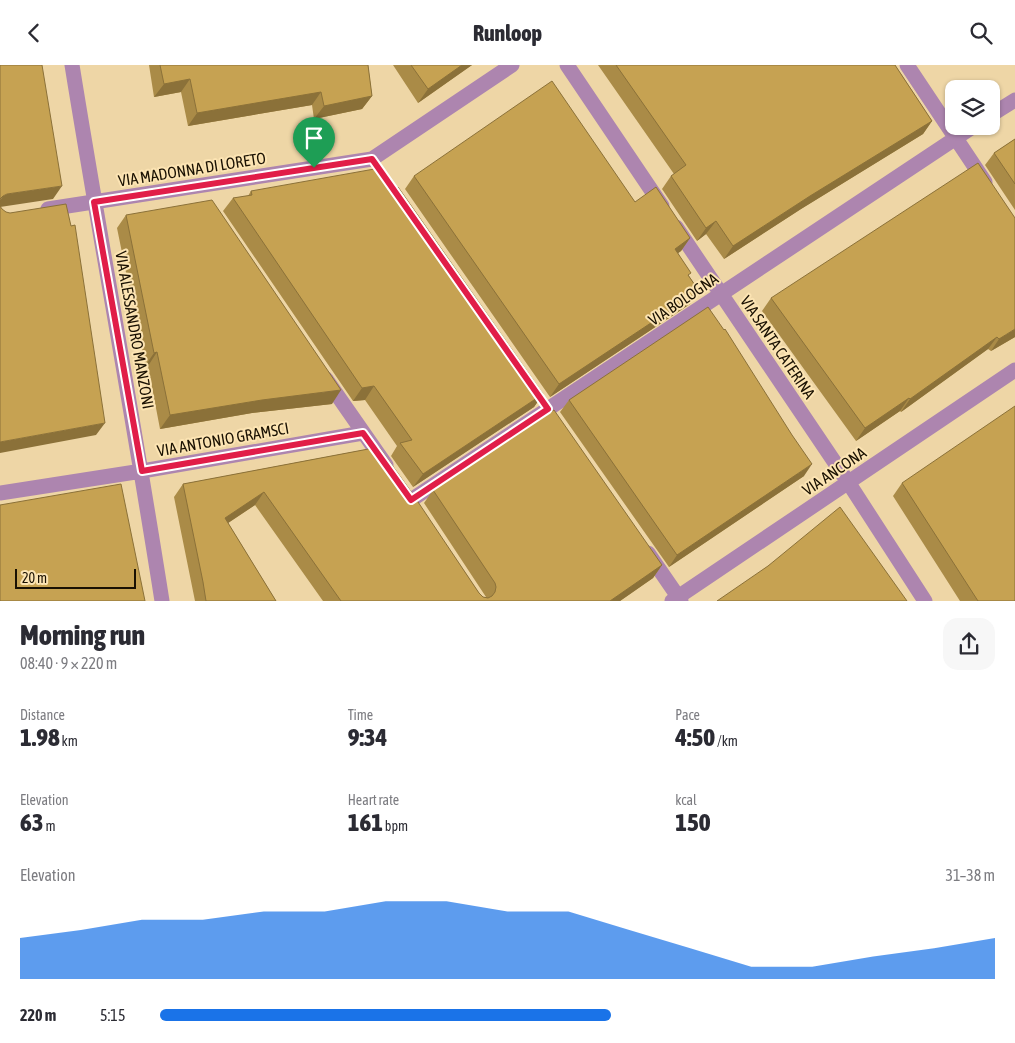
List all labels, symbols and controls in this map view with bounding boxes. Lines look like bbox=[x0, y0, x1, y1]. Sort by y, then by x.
icon: back bbox=[20, 19, 48, 47]
icon: search bbox=[967, 19, 995, 47]
text: Runloop bbox=[473, 20, 542, 46]
map controls bbox=[945, 80, 1000, 135]
button: layers bbox=[945, 80, 1000, 135]
pin bbox=[293, 117, 335, 168]
icon: arrive bbox=[300, 124, 328, 152]
street label: VIA MADONNA DI LORETO bbox=[117, 148, 267, 190]
street label: VIA ALESSANDRO MANZONI bbox=[112, 250, 158, 410]
street label: VIA BOLOGNA bbox=[645, 269, 721, 329]
street label: VIA SANTA CATERINA bbox=[737, 292, 819, 402]
street label: VIA ANTONIO GRAMSCI bbox=[156, 419, 290, 459]
street label: VIA ANCONA bbox=[799, 443, 869, 499]
scale bar bbox=[15, 565, 136, 589]
text: 20 m bbox=[22, 570, 47, 586]
button: share bbox=[943, 618, 995, 670]
text: Morning run bbox=[20, 619, 145, 651]
text: 08:40 · 9 × 220 m bbox=[20, 654, 117, 672]
text: Distance bbox=[20, 707, 65, 723]
text: Time bbox=[348, 707, 373, 723]
text: Pace bbox=[675, 707, 700, 723]
text: 1.98 bbox=[20, 723, 60, 751]
text: 9:34 bbox=[348, 723, 387, 751]
text: 4:50 bbox=[675, 723, 715, 751]
text: km bbox=[60, 733, 78, 749]
text: /km bbox=[715, 733, 738, 749]
text: Elevation bbox=[20, 792, 69, 808]
text: Heart rate bbox=[348, 792, 399, 808]
text: kcal bbox=[675, 792, 697, 808]
text: 63 bbox=[20, 808, 44, 836]
text: 161 bbox=[348, 808, 383, 836]
text: 150 bbox=[675, 808, 711, 836]
text: m bbox=[44, 818, 56, 834]
text: bpm bbox=[383, 818, 408, 834]
text: Elevation bbox=[20, 866, 75, 884]
text: 31–38 m bbox=[946, 866, 995, 884]
text: 220 m bbox=[20, 1006, 56, 1024]
text: 5:15 bbox=[100, 1006, 125, 1024]

